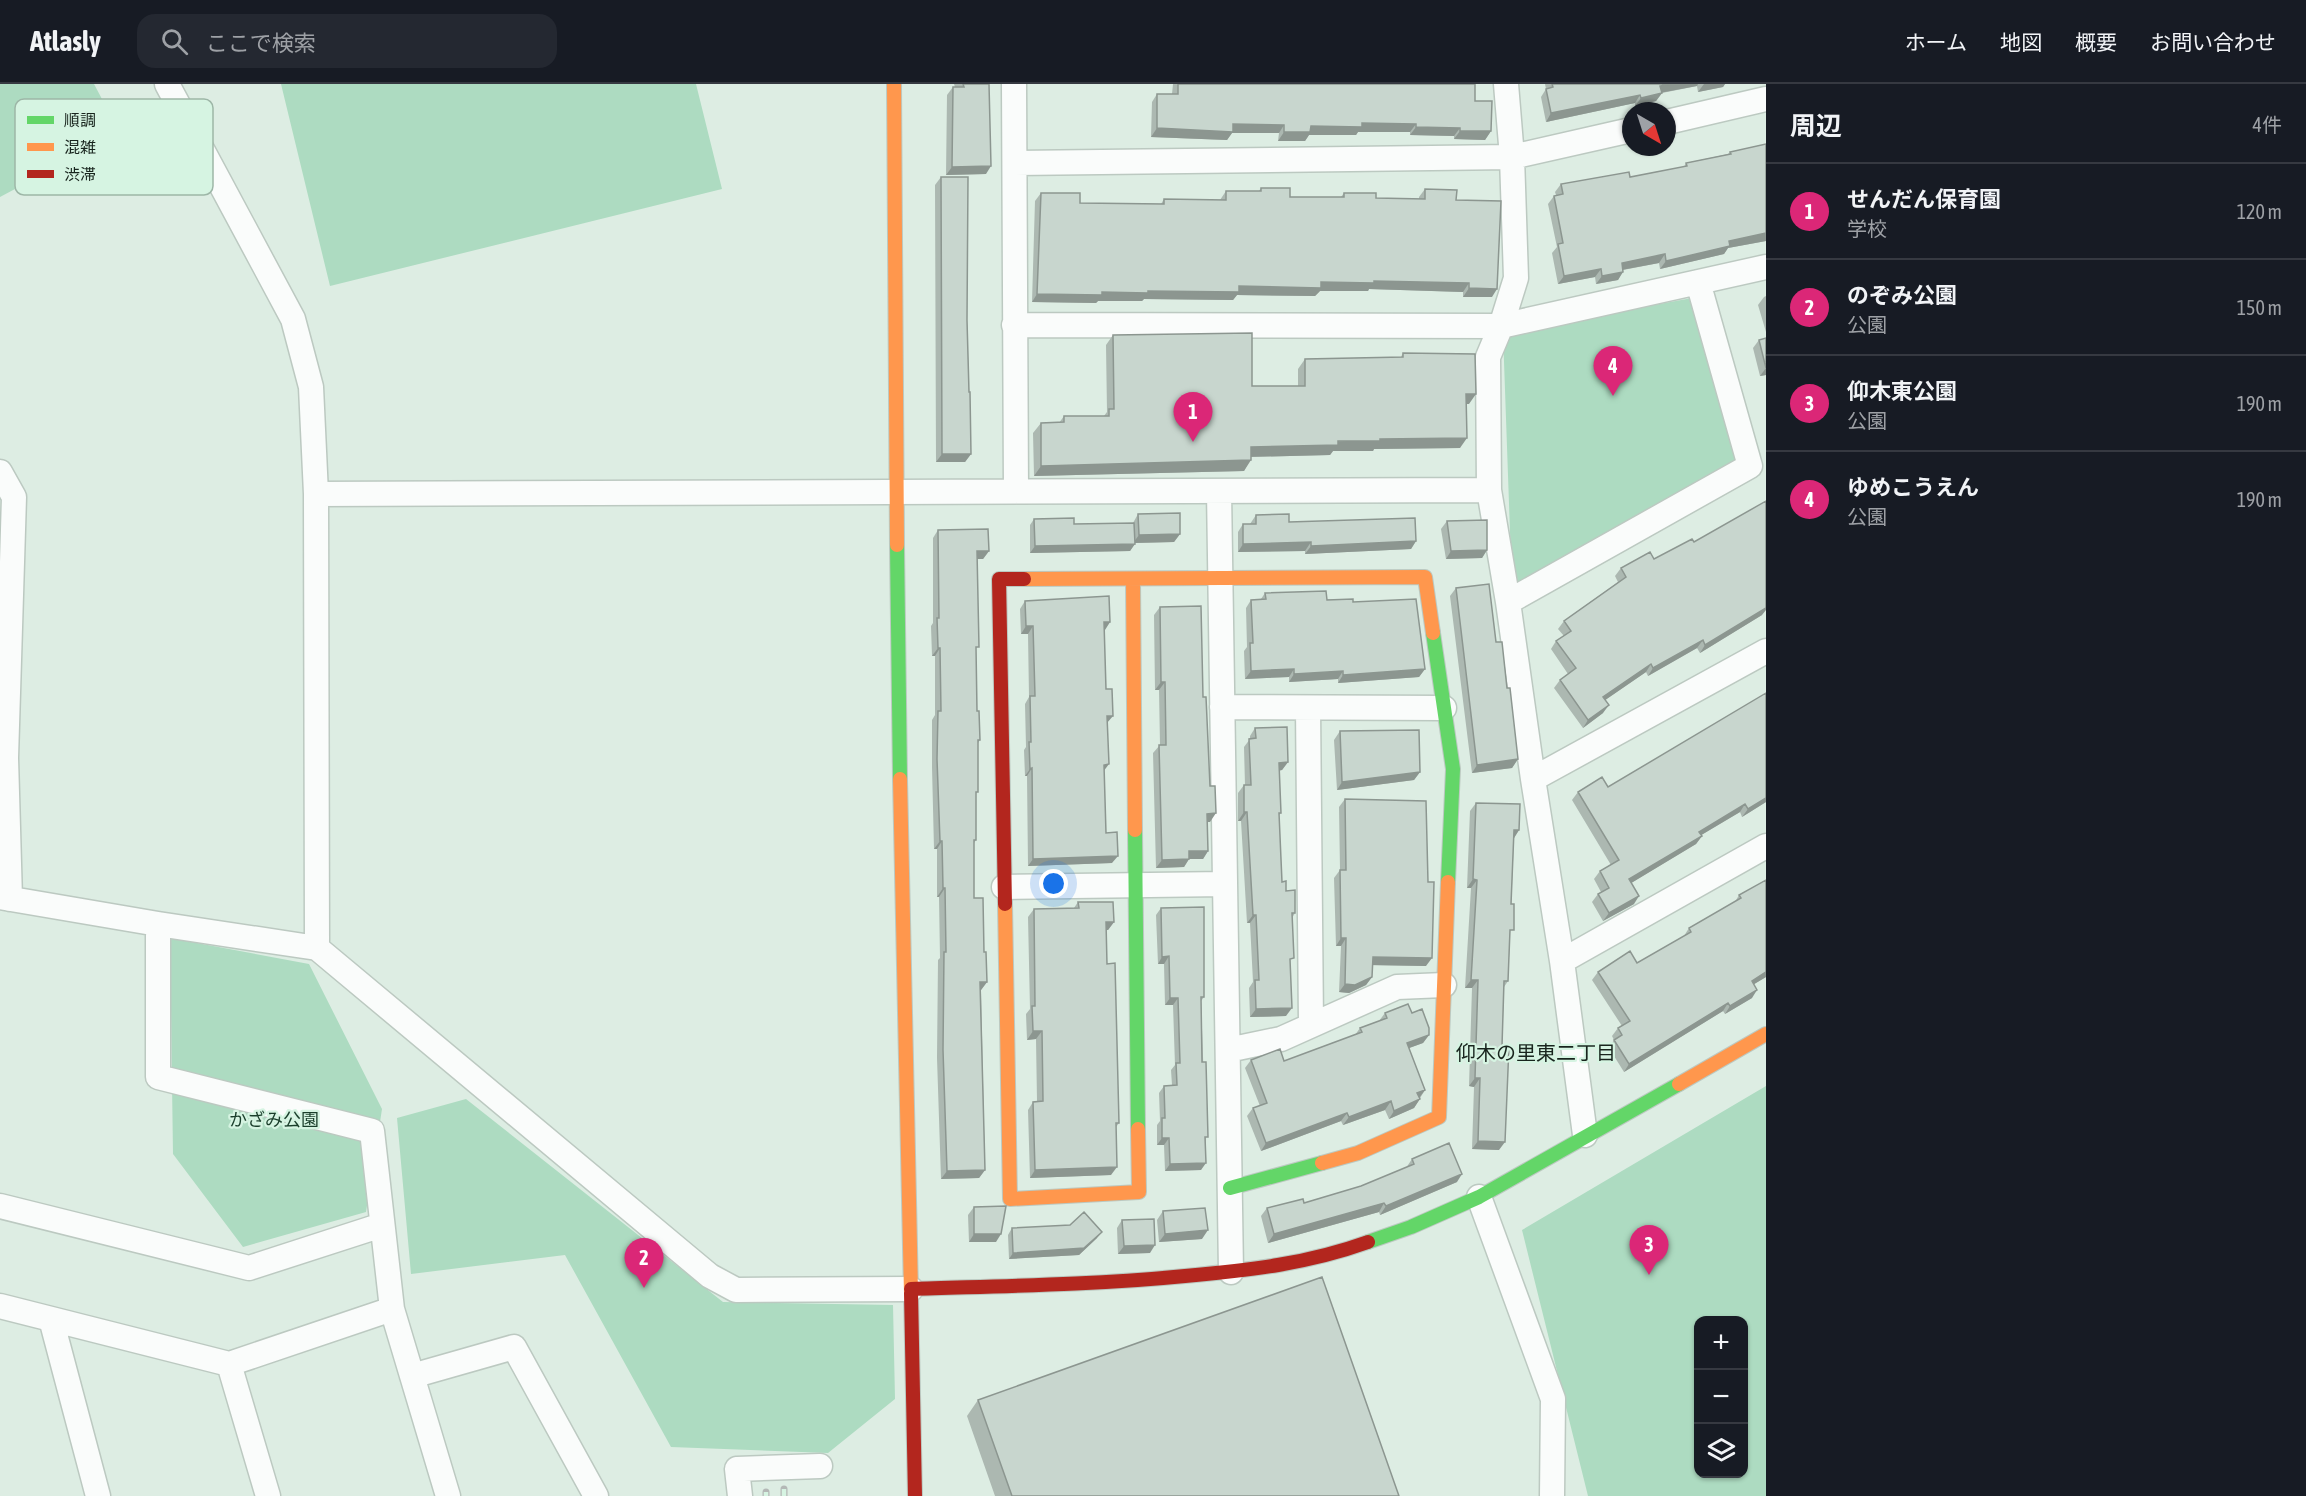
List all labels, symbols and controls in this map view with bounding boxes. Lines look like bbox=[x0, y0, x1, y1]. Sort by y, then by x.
search box bbox=[137, 14, 557, 68]
text: Atlasly bbox=[30, 25, 101, 57]
icon: search bbox=[158, 25, 191, 58]
text: ここで検索 bbox=[206, 30, 316, 56]
text: ホーム bbox=[1905, 30, 1967, 54]
text: 地図 bbox=[2000, 30, 2042, 54]
text: 概要 bbox=[2075, 30, 2117, 54]
text: お問い合わせ bbox=[2150, 30, 2276, 54]
legend bbox=[15, 99, 213, 195]
north arrow bbox=[1622, 102, 1676, 156]
text: 順調 bbox=[64, 111, 96, 129]
text: 周辺 bbox=[1790, 111, 1842, 141]
text: 4件 bbox=[2253, 113, 2282, 136]
text: 混雑 bbox=[64, 138, 96, 156]
text: 渋滞 bbox=[64, 165, 96, 183]
text: せんだん保育園 bbox=[1847, 186, 2001, 212]
text: 1 bbox=[1805, 200, 1814, 223]
text: 120 m bbox=[2237, 200, 2282, 223]
text: 学校 bbox=[1847, 217, 1887, 240]
text: のぞみ公園 bbox=[1847, 282, 1957, 308]
text: 2 bbox=[1805, 296, 1814, 319]
text: 150 m bbox=[2237, 296, 2282, 319]
text: 公園 bbox=[1847, 313, 1887, 336]
pin: 4 bbox=[1594, 346, 1632, 396]
text: 仰木東公園 bbox=[1847, 378, 1957, 404]
pin: 1 bbox=[1174, 392, 1212, 442]
text: 3 bbox=[1805, 392, 1814, 415]
text: 190 m bbox=[2237, 392, 2282, 415]
text: 公園 bbox=[1847, 409, 1887, 432]
text: ゆめこうえん bbox=[1847, 474, 1979, 500]
text: 4 bbox=[1805, 488, 1814, 511]
text: 190 m bbox=[2237, 488, 2282, 511]
text: 公園 bbox=[1847, 505, 1887, 528]
your location bbox=[1039, 869, 1068, 898]
district label: 仰木の里東二丁目 bbox=[1456, 1041, 1616, 1064]
park label: かざみ公園 bbox=[229, 1109, 319, 1130]
pin: 3 bbox=[1630, 1226, 1668, 1275]
pin: 2 bbox=[624, 1238, 664, 1288]
map controls bbox=[1694, 1316, 1748, 1478]
button: + bbox=[1694, 1316, 1748, 1370]
button: − bbox=[1694, 1370, 1748, 1424]
button: layers bbox=[1694, 1424, 1748, 1478]

